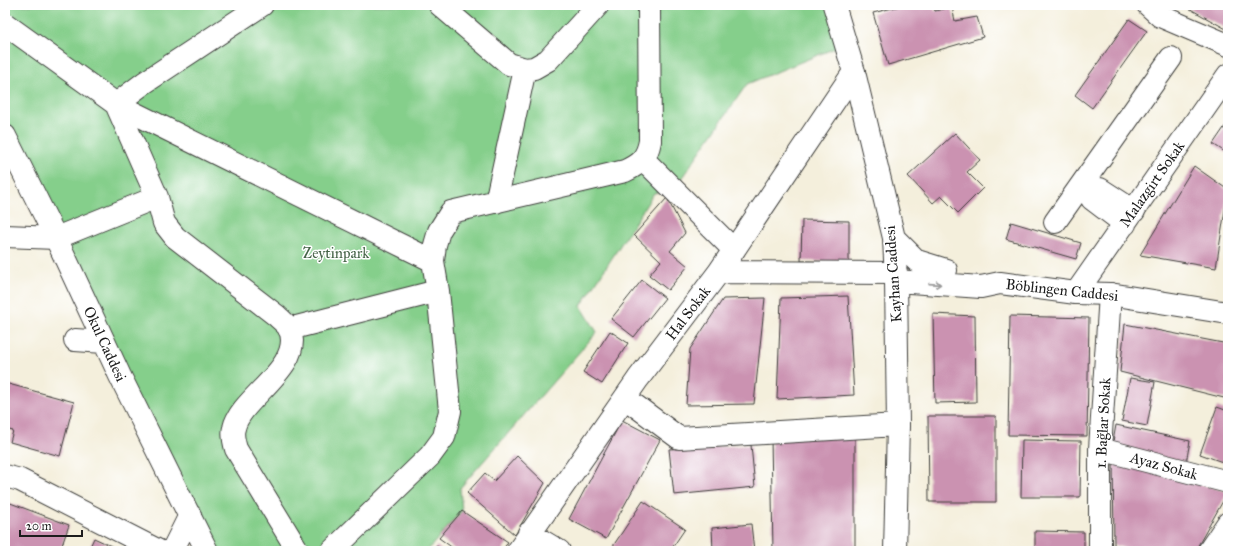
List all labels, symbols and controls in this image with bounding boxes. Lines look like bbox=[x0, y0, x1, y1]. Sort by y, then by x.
street label: Malazgirt Sokak bbox=[1116, 137, 1188, 230]
street label: Kayhan Caddesi bbox=[881, 225, 905, 323]
park label: Zeytinpark bbox=[303, 244, 369, 262]
street label: Böblingen Caddesi bbox=[1005, 275, 1119, 305]
one-way arrow bbox=[928, 280, 941, 287]
street label: Hal Sokak bbox=[662, 282, 714, 344]
street label: Okul Caddesi bbox=[80, 303, 130, 385]
street label: 1. Bağlar Sokak bbox=[1092, 377, 1114, 469]
street label: Ayaz Sokak bbox=[1127, 448, 1200, 484]
scale bar bbox=[20, 512, 82, 538]
text: 20 m bbox=[26, 519, 52, 533]

